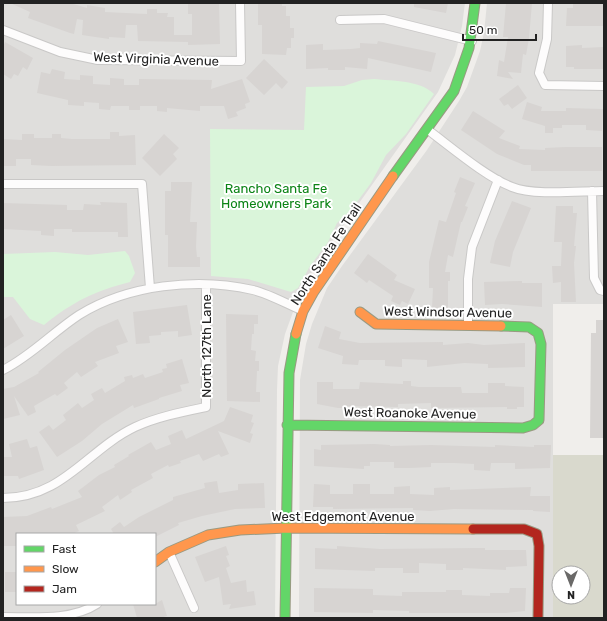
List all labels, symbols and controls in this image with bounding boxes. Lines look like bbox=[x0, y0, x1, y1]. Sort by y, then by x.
scale bar bbox=[463, 16, 536, 42]
text: 50 m bbox=[469, 23, 497, 37]
street label: West Virginia Avenue bbox=[93, 49, 219, 70]
park label: Rancho Santa Fe Homeowners Park bbox=[221, 181, 331, 211]
street label: North Santa Fe Trail bbox=[287, 200, 365, 308]
street label: North 127th Lane bbox=[199, 294, 214, 398]
street label: West Windsor Avenue bbox=[384, 303, 512, 321]
street label: West Roanoke Avenue bbox=[343, 404, 477, 422]
street label: West Edgemont Avenue bbox=[271, 509, 415, 525]
legend bbox=[16, 533, 156, 605]
text: Fast bbox=[52, 542, 76, 556]
text: Slow bbox=[52, 562, 79, 576]
north arrow bbox=[551, 565, 591, 605]
text: Jam bbox=[52, 582, 77, 596]
text: N bbox=[567, 588, 575, 601]

